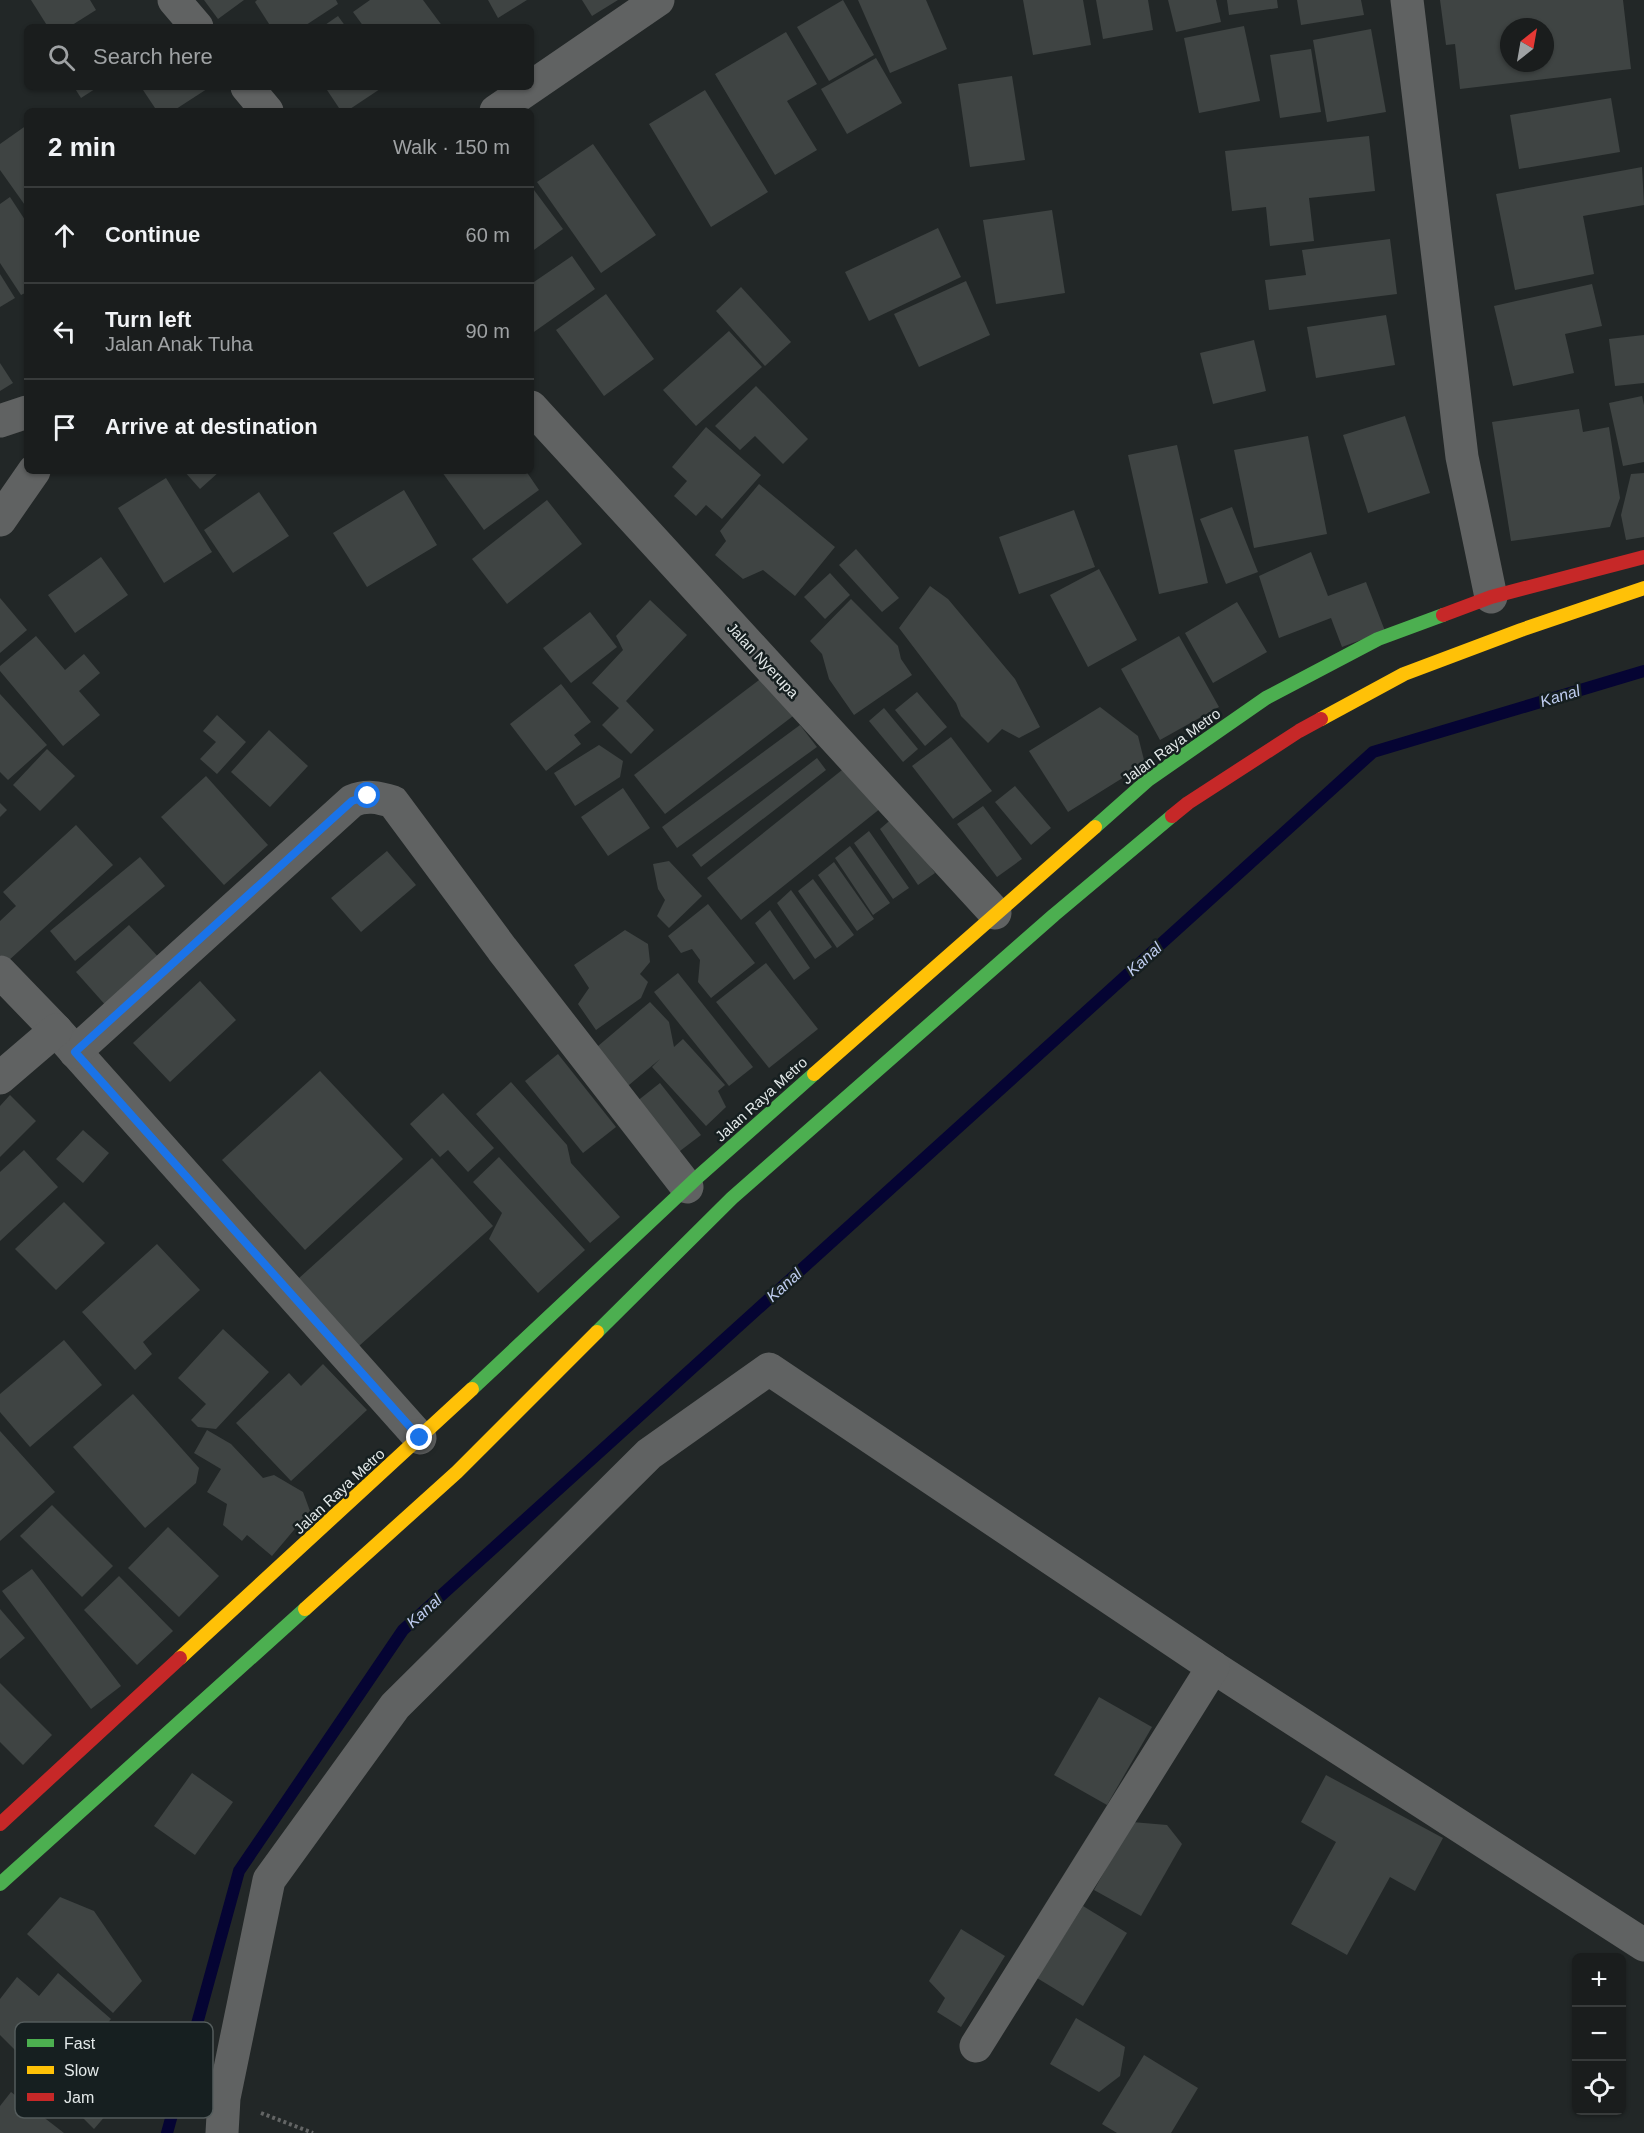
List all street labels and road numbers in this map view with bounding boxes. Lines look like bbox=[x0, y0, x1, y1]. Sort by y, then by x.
street label: Jalan Nyerupa bbox=[724, 619, 803, 702]
street label: Jalan Raya Metro bbox=[1118, 705, 1224, 787]
street label: Jalan Raya Metro bbox=[712, 1053, 810, 1145]
street label: Jalan Raya Metro bbox=[290, 1445, 388, 1537]

